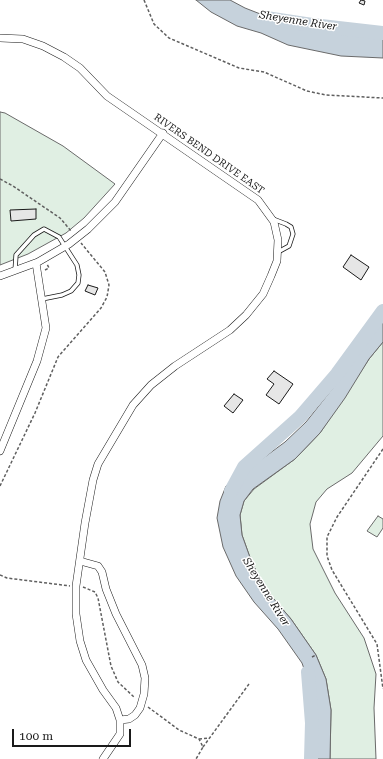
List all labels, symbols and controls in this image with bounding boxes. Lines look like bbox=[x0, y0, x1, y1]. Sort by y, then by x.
water label: Sheyenne River bbox=[258, 8, 338, 34]
street label: RIVERS BEND DRIVE EAST bbox=[152, 111, 266, 197]
water label: Sheyenne River bbox=[240, 555, 292, 629]
scale bar bbox=[14, 721, 133, 747]
text: 100 m bbox=[19, 729, 53, 743]

